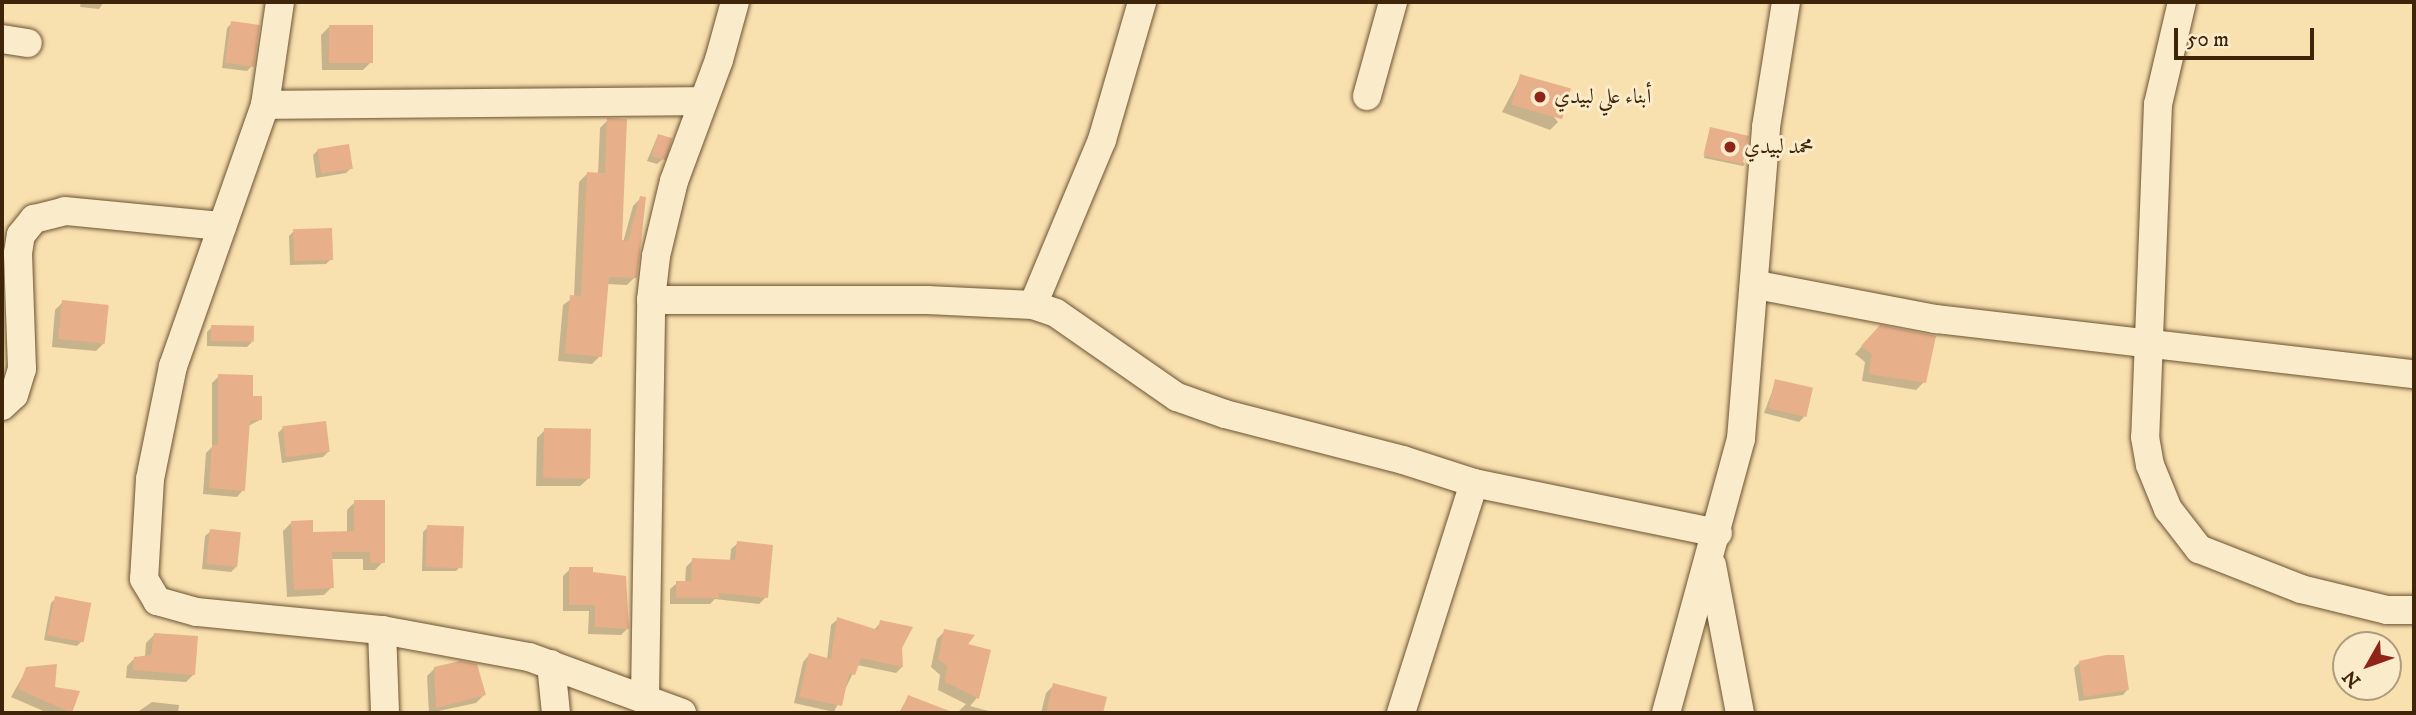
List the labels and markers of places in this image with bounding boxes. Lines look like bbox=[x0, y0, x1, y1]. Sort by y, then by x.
place label: أبناء علي لبيدي bbox=[1554, 84, 1651, 110]
marker: أبناء علي لبيدي bbox=[1532, 89, 1548, 105]
place label: محمد لبيدي bbox=[1744, 134, 1814, 160]
marker: محمد لبيدي bbox=[1722, 139, 1738, 155]

